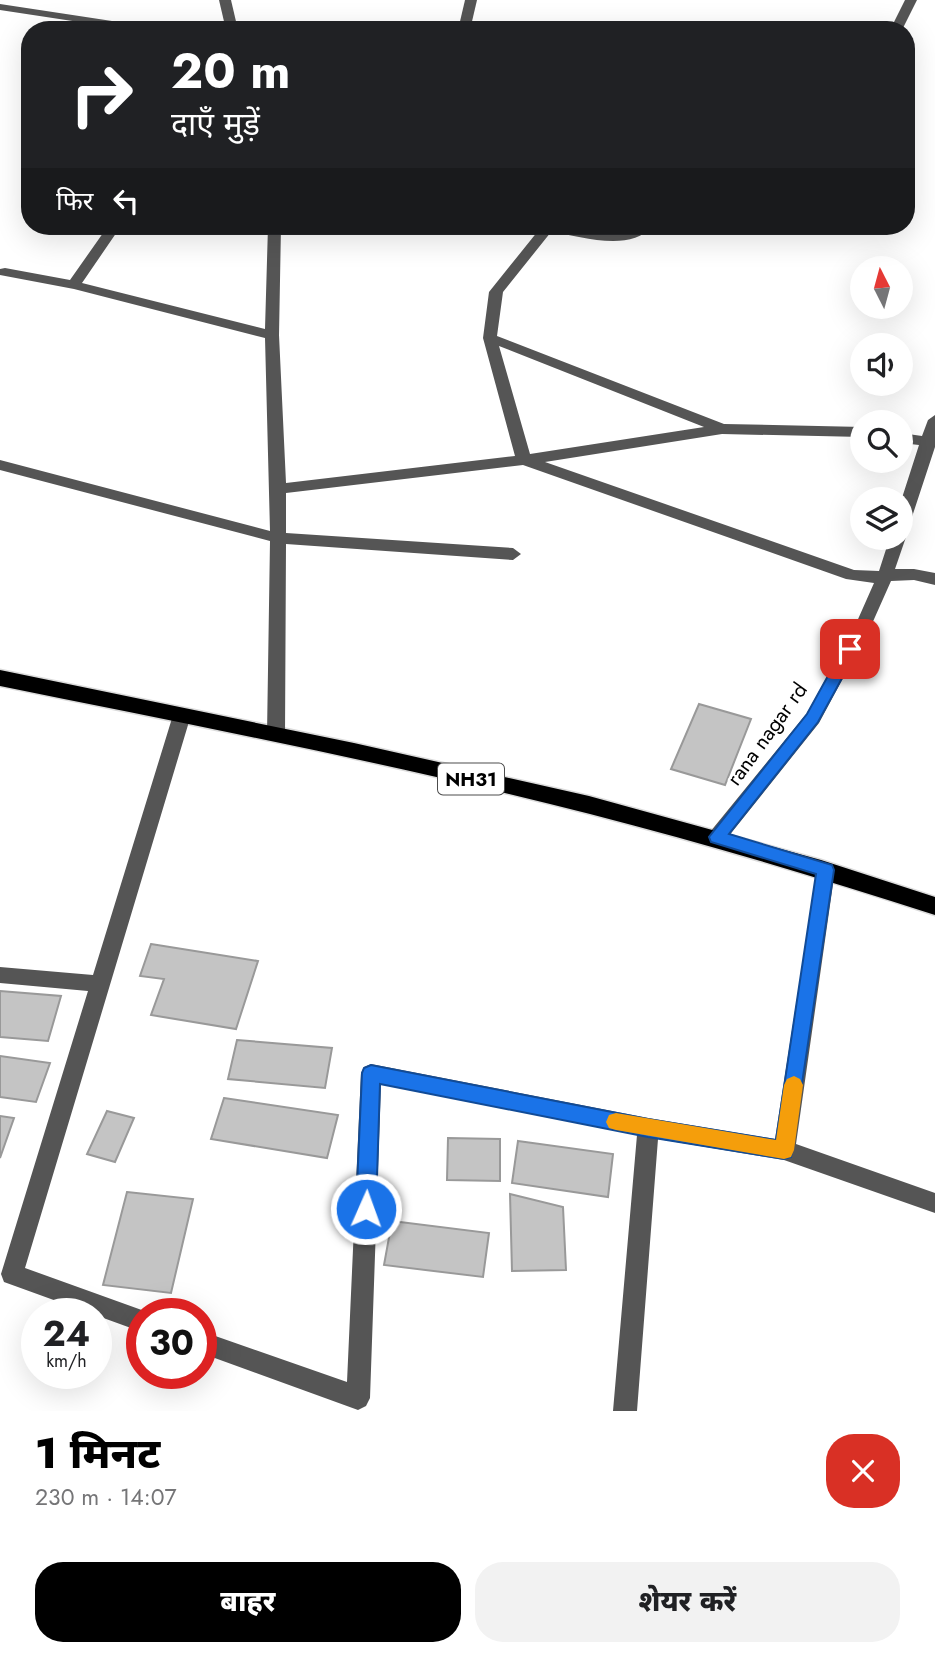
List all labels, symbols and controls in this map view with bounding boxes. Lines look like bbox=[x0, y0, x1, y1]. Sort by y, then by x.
text: 20 m bbox=[171, 36, 290, 106]
icon: right bbox=[56, 49, 147, 140]
text: दाएँ मुड़ें bbox=[171, 101, 260, 147]
text: फिर bbox=[56, 182, 93, 220]
icon: left bbox=[107, 182, 145, 220]
north arrow bbox=[850, 256, 914, 318]
map controls bbox=[850, 256, 913, 550]
button: sound bbox=[850, 333, 913, 396]
button: search bbox=[850, 410, 913, 473]
button: layers bbox=[850, 487, 913, 550]
pin bbox=[820, 619, 880, 679]
icon: arrive bbox=[831, 630, 869, 668]
street label: rana nagar rd bbox=[719, 676, 815, 792]
road number: NH31 bbox=[438, 764, 504, 794]
position arrow bbox=[329, 1172, 403, 1246]
speed limit sign: 30 bbox=[126, 1298, 217, 1389]
text: 24 bbox=[43, 1309, 90, 1359]
text: km/h bbox=[46, 1348, 87, 1374]
text: 1 मिनट bbox=[35, 1423, 160, 1484]
button: close bbox=[826, 1434, 900, 1508]
text: 230 m · 14:07 bbox=[35, 1480, 177, 1514]
button: बाहर bbox=[35, 1562, 461, 1642]
button: शेयर करें bbox=[475, 1562, 900, 1642]

